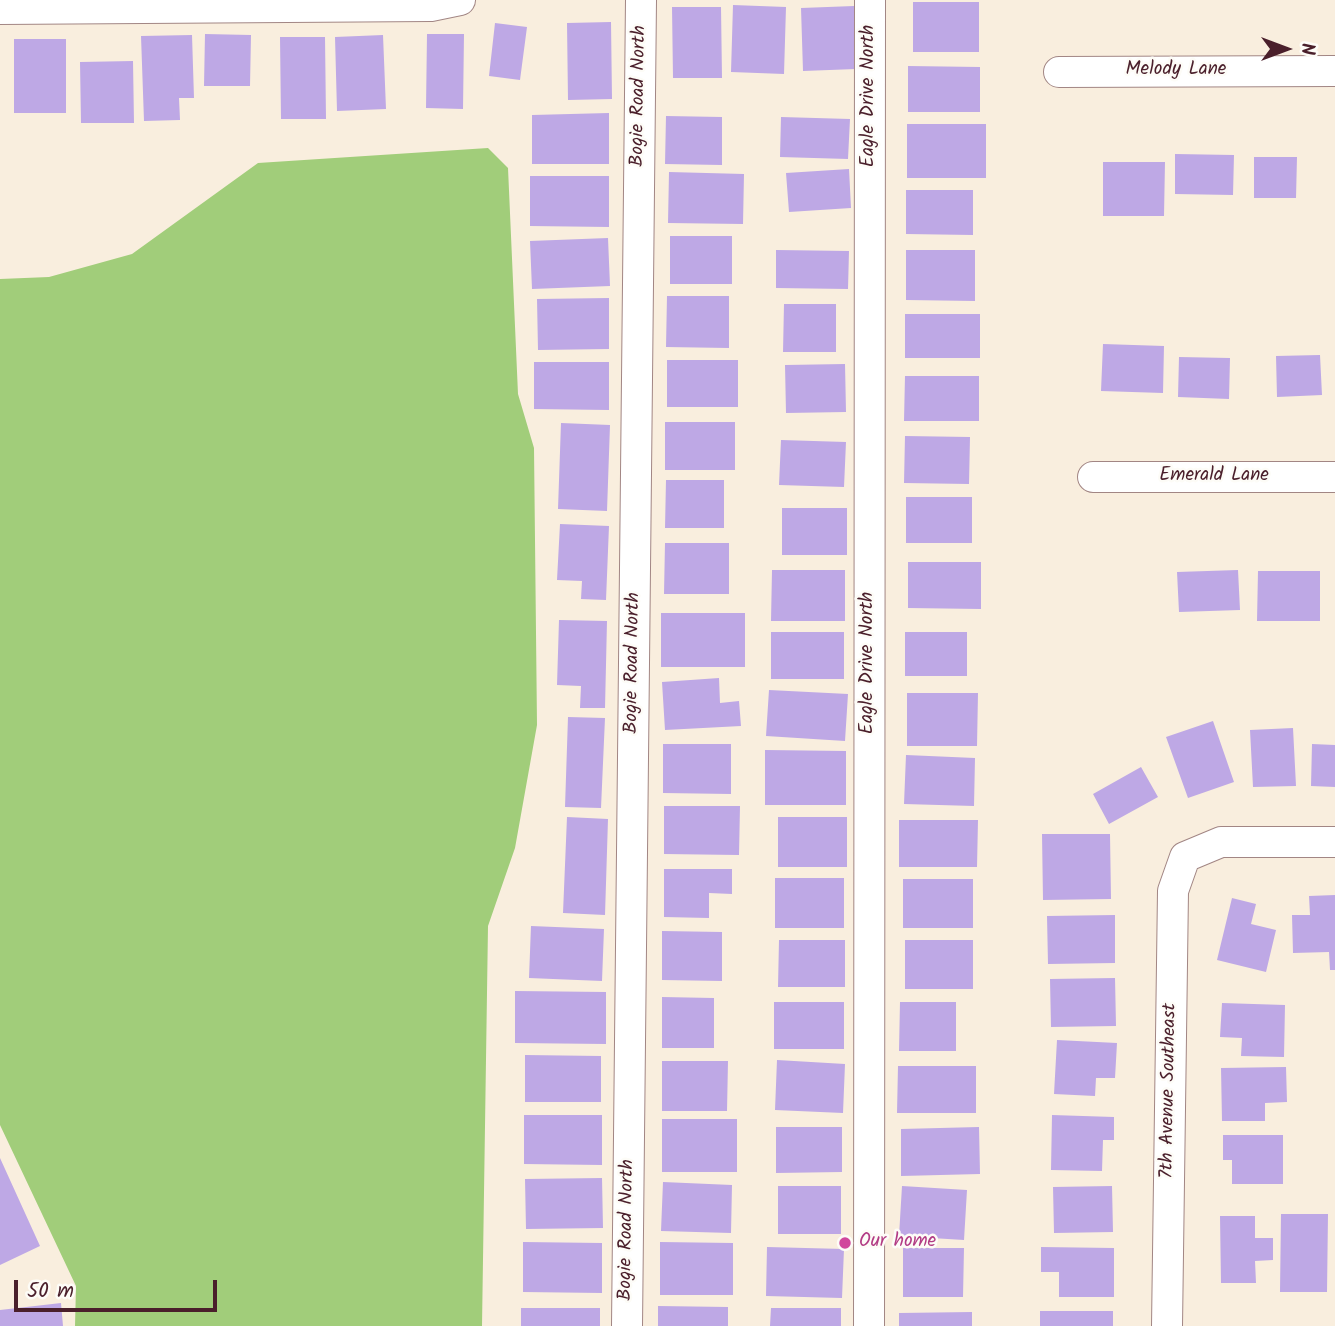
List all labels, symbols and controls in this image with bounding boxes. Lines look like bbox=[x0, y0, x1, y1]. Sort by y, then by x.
north arrow bbox=[1251, 14, 1321, 84]
street label: Bogie Road North bbox=[627, 25, 653, 167]
street label: Eagle Drive North bbox=[859, 25, 881, 167]
text: N bbox=[1292, 43, 1322, 55]
street label: Melody Lane bbox=[1126, 60, 1226, 82]
street label: Emerald Lane bbox=[1159, 466, 1269, 488]
street label: Bogie Road North bbox=[621, 592, 647, 734]
street label: Eagle Drive North bbox=[858, 592, 880, 734]
street label: 7th Avenue Southeast bbox=[1157, 1003, 1183, 1179]
street label: Bogie Road North bbox=[615, 1159, 641, 1301]
place label: Our home bbox=[859, 1232, 936, 1254]
marker: Our home bbox=[837, 1235, 853, 1251]
scale bar bbox=[18, 1266, 220, 1310]
text: 50 m bbox=[27, 1275, 74, 1308]

